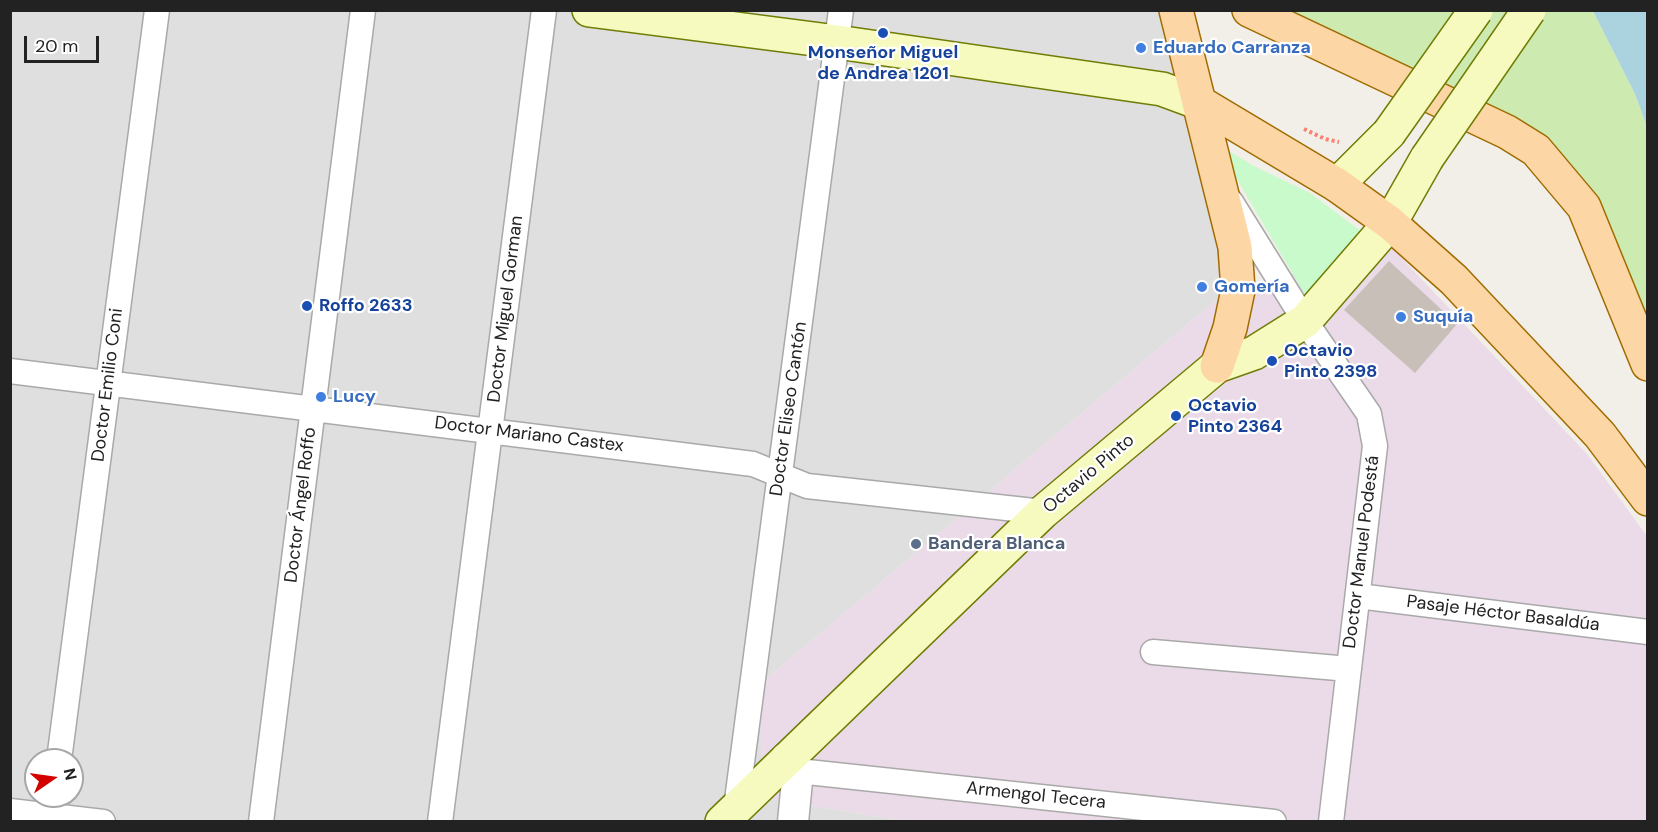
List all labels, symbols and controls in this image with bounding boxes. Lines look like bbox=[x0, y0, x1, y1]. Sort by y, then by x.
scale bar bbox=[27, 24, 102, 62]
marker: Monseñor Miguel de Andrea 1201 bbox=[876, 26, 890, 40]
text: 20 m bbox=[35, 34, 78, 58]
place label: Eduardo Carranza bbox=[1153, 37, 1311, 59]
marker: Eduardo Carranza bbox=[1134, 41, 1148, 55]
place label: Monseñor Miguel de Andrea 1201 bbox=[808, 42, 958, 84]
street label: Doctor Miguel Gorman bbox=[484, 214, 528, 404]
place label: Gomería bbox=[1214, 276, 1289, 298]
marker: Gomería bbox=[1195, 280, 1209, 294]
place label: Roffo 2633 bbox=[319, 295, 413, 317]
marker: Roffo 2633 bbox=[300, 299, 314, 313]
place label: Suquía bbox=[1413, 306, 1473, 328]
street label: Doctor Emilio Coni bbox=[88, 307, 128, 463]
marker: Suquía bbox=[1394, 310, 1408, 324]
street label: Doctor Eliseo Cantón bbox=[766, 320, 812, 498]
place label: Octavio Pinto 2398 bbox=[1284, 340, 1377, 382]
marker: Octavio Pinto 2398 bbox=[1265, 354, 1279, 368]
place label: Lucy bbox=[333, 386, 376, 408]
marker: Lucy bbox=[314, 390, 328, 404]
place label: Octavio Pinto 2364 bbox=[1188, 395, 1282, 438]
marker: Octavio Pinto 2364 bbox=[1169, 409, 1183, 423]
street label: Doctor Mariano Castex bbox=[433, 413, 625, 457]
street label: Doctor Ángel Roffo bbox=[281, 426, 321, 584]
street label: Octavio Pinto bbox=[1039, 430, 1139, 518]
street label: Doctor Manuel Podestá bbox=[1339, 454, 1385, 650]
place label: Bandera Blanca bbox=[928, 533, 1065, 555]
marker: Bandera Blanca bbox=[909, 537, 923, 551]
street label: Pasaje Héctor Basaldúa bbox=[1405, 591, 1601, 637]
north arrow bbox=[24, 748, 84, 808]
text: N bbox=[59, 766, 82, 782]
street label: Armengol Tecera bbox=[965, 778, 1107, 814]

